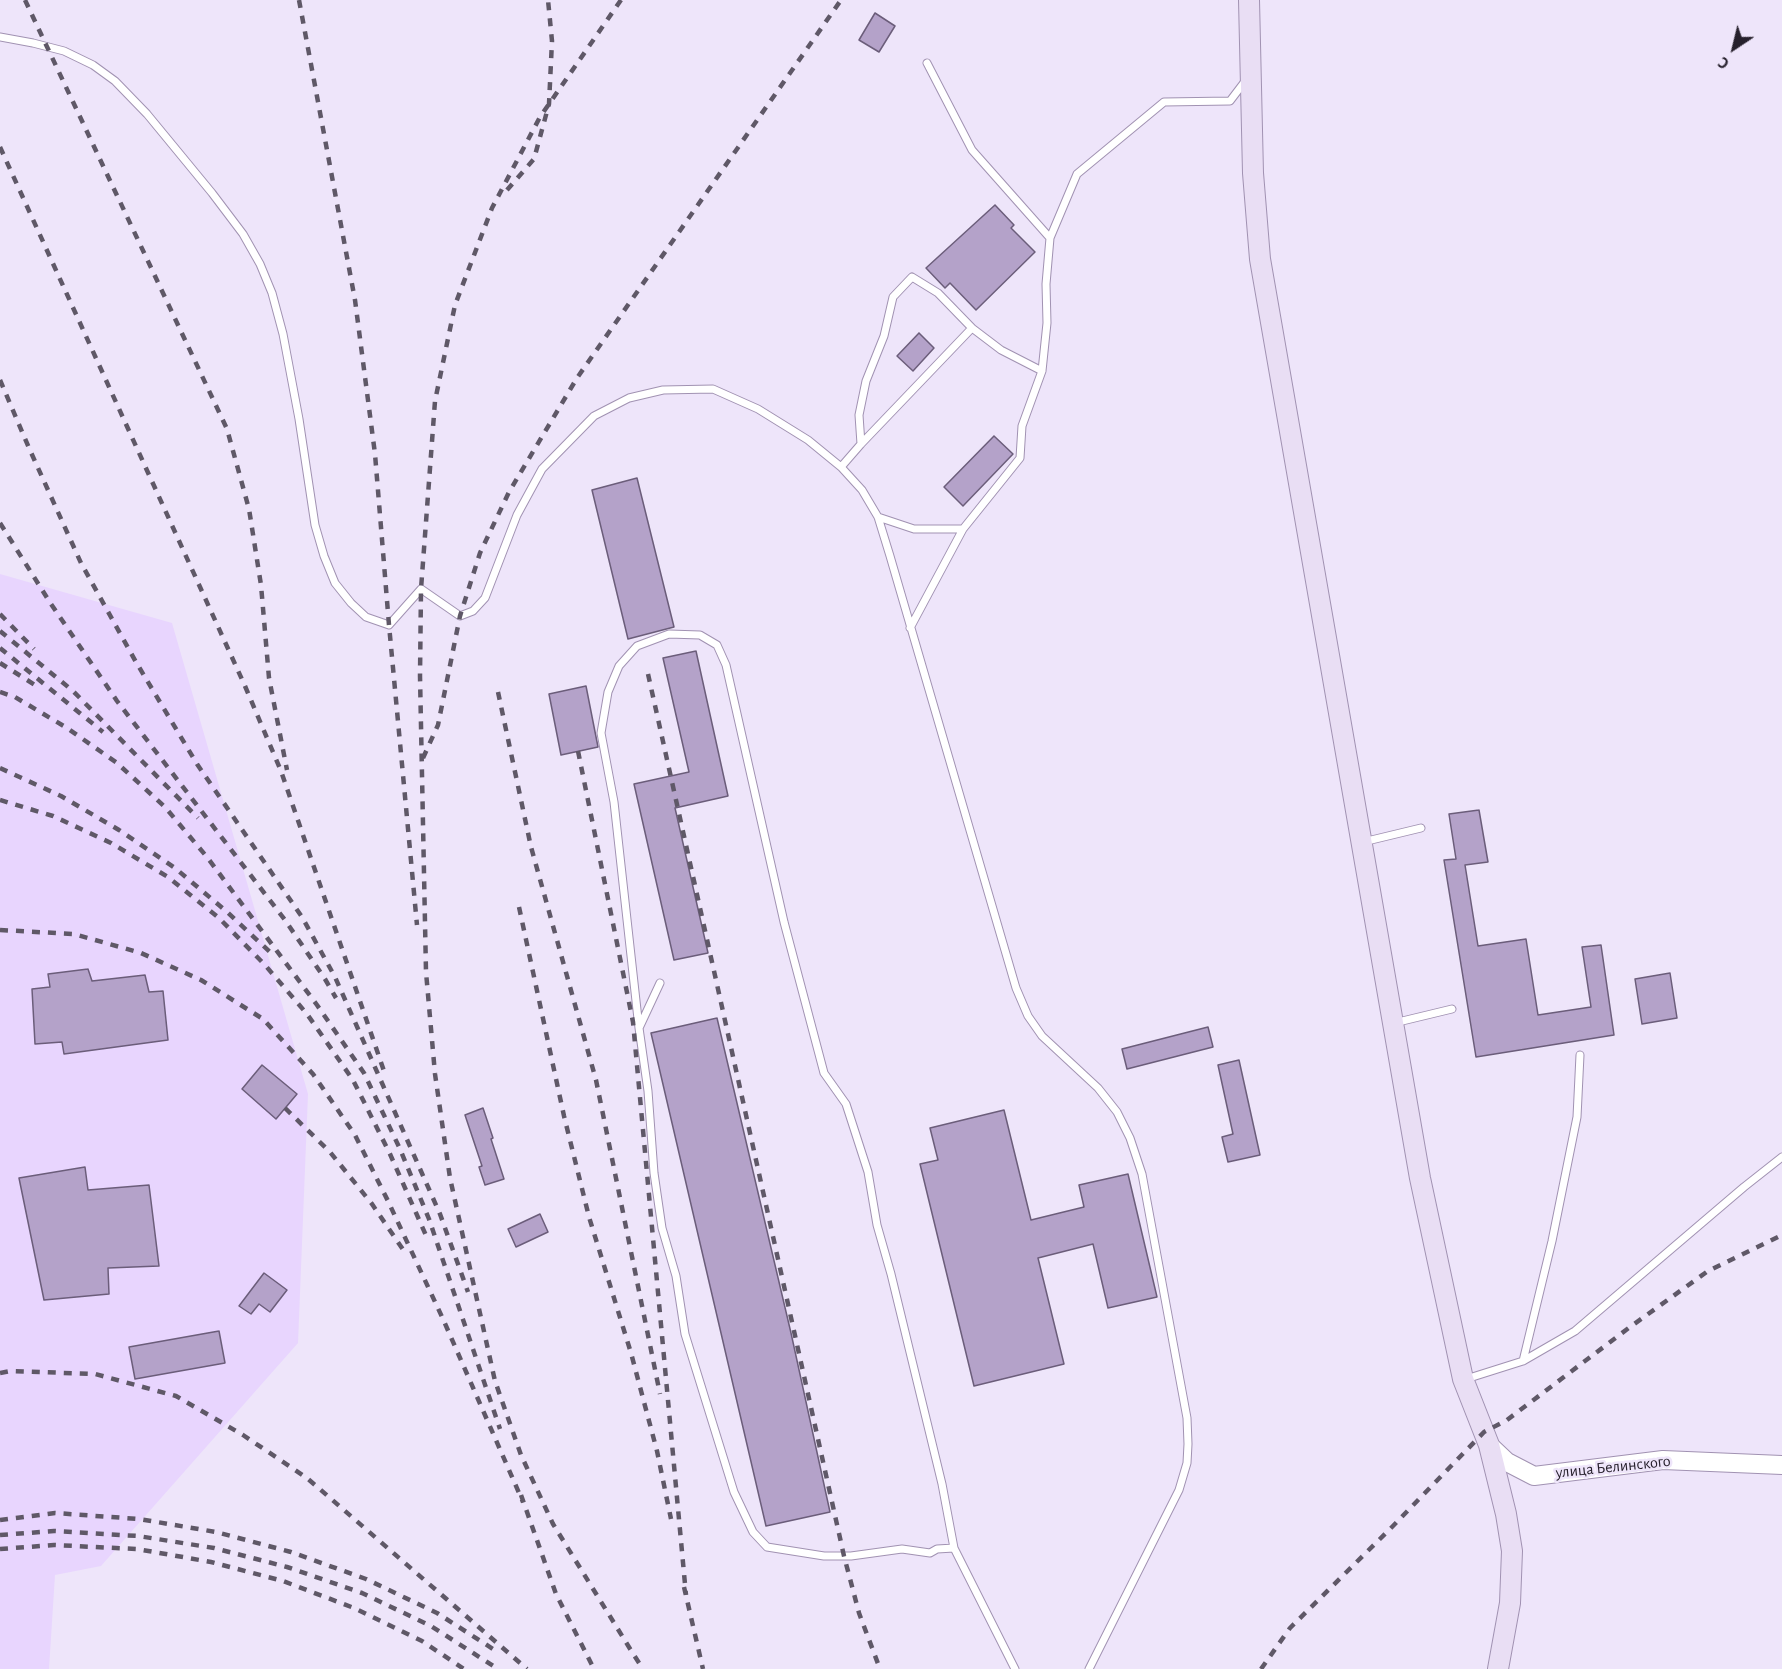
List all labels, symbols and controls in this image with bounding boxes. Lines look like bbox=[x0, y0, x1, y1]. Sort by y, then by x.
north arrow bbox=[1704, 18, 1764, 78]
text: С bbox=[1715, 54, 1732, 72]
street label: улица Белинского bbox=[1555, 1451, 1671, 1483]

